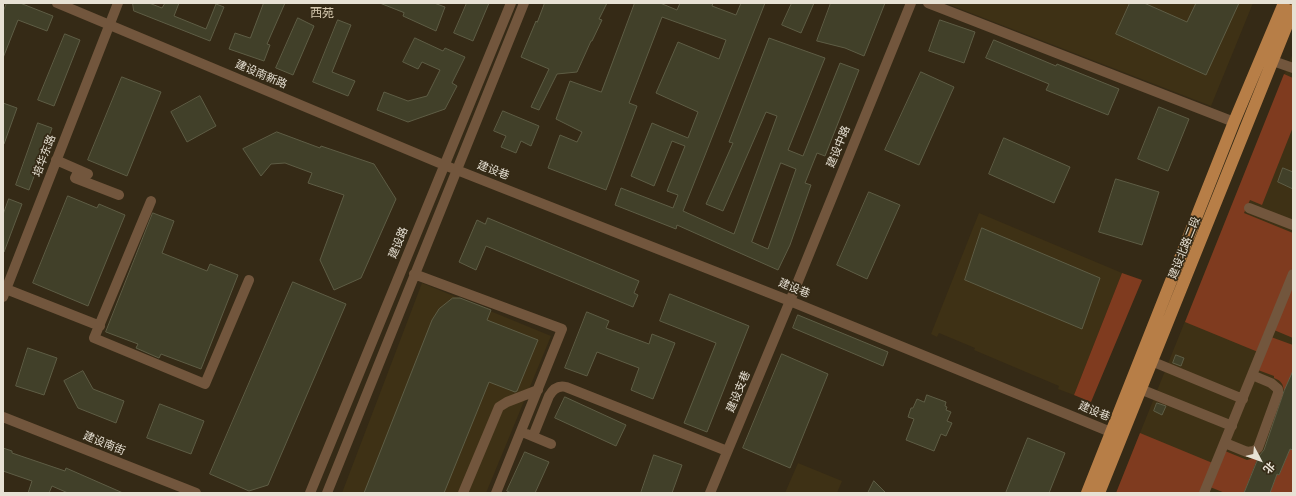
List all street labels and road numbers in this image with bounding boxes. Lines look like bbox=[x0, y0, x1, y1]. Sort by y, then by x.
street label: 建设南新路 bbox=[233, 58, 289, 92]
street label: 建设中路 bbox=[825, 124, 853, 170]
street label: 培华东路 bbox=[31, 133, 59, 179]
street label: 建设巷 bbox=[475, 159, 511, 183]
street label: 建设北路二段 bbox=[1167, 215, 1203, 281]
street label: 建设路 bbox=[387, 225, 411, 261]
street label: 建设巷 bbox=[776, 277, 812, 301]
street label: 建设支巷 bbox=[724, 369, 754, 415]
street label: 建设巷 bbox=[1076, 400, 1112, 424]
street label: 建设南街 bbox=[81, 430, 127, 458]

